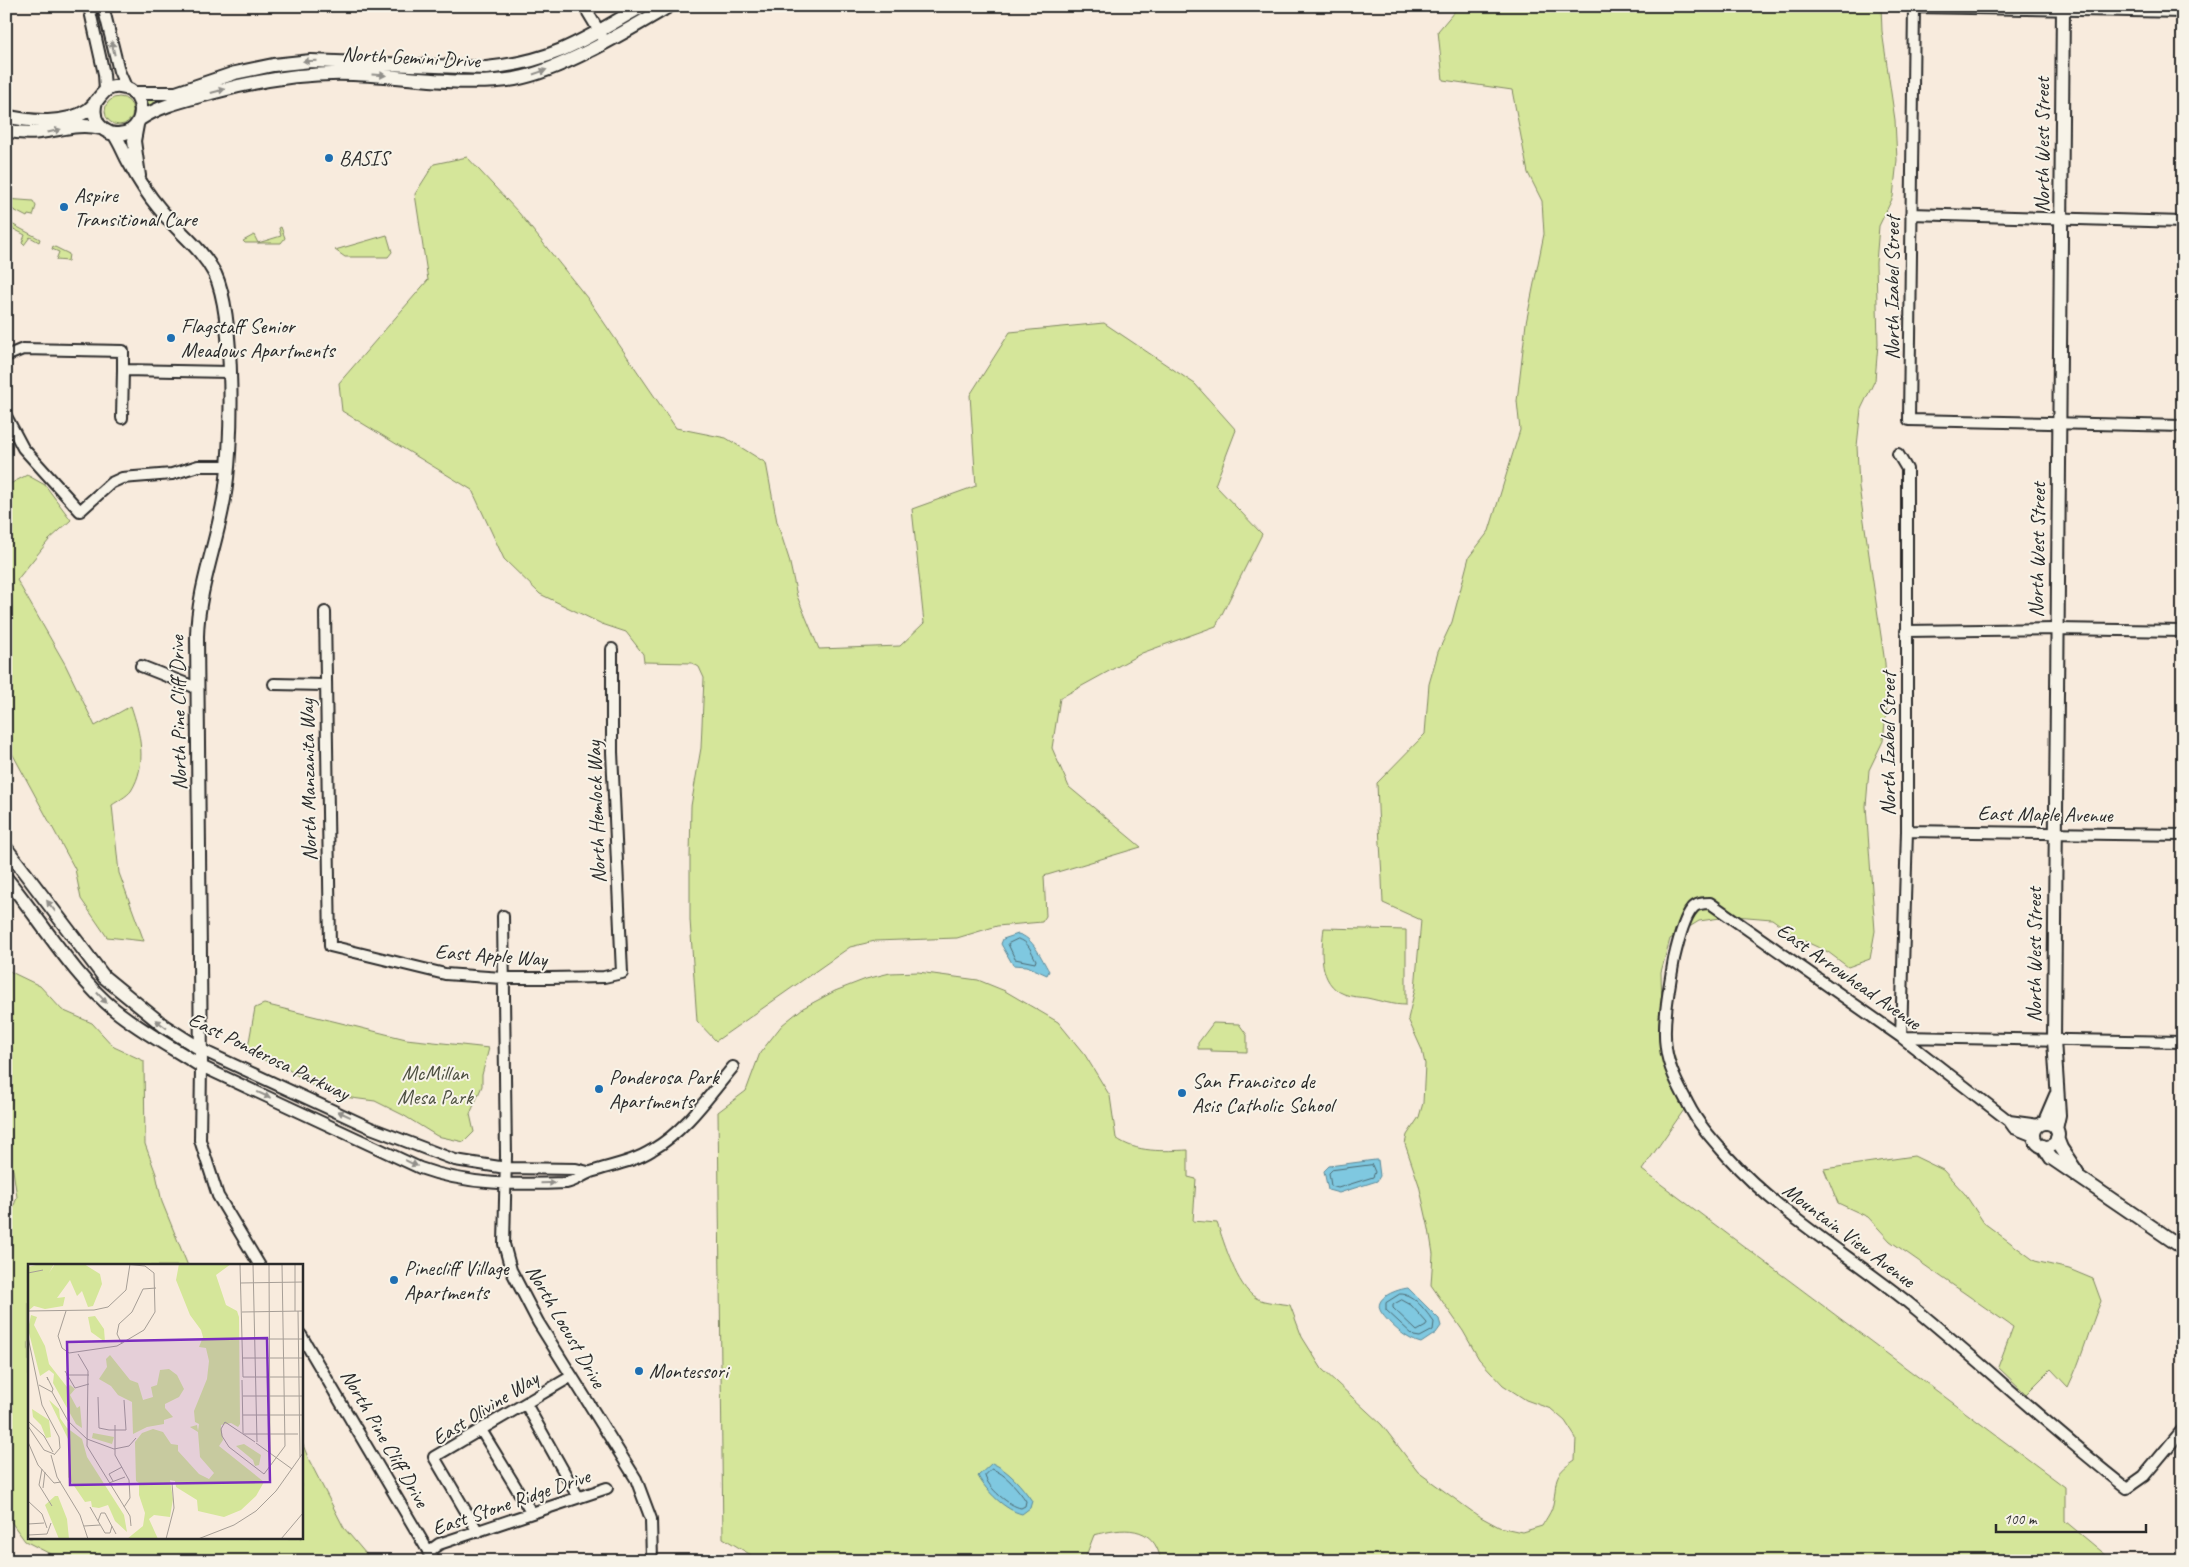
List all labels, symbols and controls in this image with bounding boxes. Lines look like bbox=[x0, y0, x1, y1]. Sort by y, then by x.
street label: North Gemini Drive bbox=[341, 40, 482, 74]
one-way arrow bbox=[109, 41, 117, 56]
one-way arrow bbox=[302, 58, 318, 66]
one-way arrow bbox=[533, 68, 548, 76]
one-way arrow bbox=[371, 72, 387, 80]
street label: North West Street bbox=[2029, 75, 2055, 213]
one-way arrow bbox=[211, 87, 226, 95]
one-way arrow bbox=[46, 127, 61, 135]
place label: BASIS bbox=[339, 145, 392, 171]
marker: BASIS bbox=[323, 152, 335, 164]
place label: Aspire Transitional Care bbox=[74, 182, 199, 232]
marker: Aspire Transitional Care bbox=[58, 201, 70, 213]
street label: North Izabel Street bbox=[1879, 213, 1905, 360]
place label: Flagstaff Senior Meadows Apartments bbox=[181, 313, 336, 363]
marker: Flagstaff Senior Meadows Apartments bbox=[165, 332, 177, 344]
street label: North West Street bbox=[2023, 480, 2051, 618]
street label: North Pine Cliff Drive bbox=[164, 634, 192, 791]
street label: North Izabel Street bbox=[1875, 669, 1901, 816]
street label: North Manzanita Way bbox=[294, 697, 322, 861]
street label: North Hemlock Way bbox=[580, 738, 611, 884]
street label: East Maple Avenue bbox=[1977, 800, 2114, 828]
street label: North West Street bbox=[2021, 885, 2047, 1023]
one-way arrow bbox=[46, 899, 56, 913]
street label: East Arrowhead Avenue bbox=[1772, 917, 1927, 1036]
street label: East Apple Way bbox=[434, 938, 550, 972]
one-way arrow bbox=[96, 991, 108, 1003]
street label: East Ponderosa Parkway bbox=[184, 1006, 355, 1107]
one-way arrow bbox=[155, 1018, 168, 1029]
park label: McMillan Mesa Park bbox=[397, 1060, 474, 1110]
place label: Ponderosa Park Apartments bbox=[609, 1064, 720, 1114]
place label: San Francisco de Asis Catholic School bbox=[1192, 1068, 1337, 1118]
marker: Ponderosa Park Apartments bbox=[593, 1083, 605, 1095]
marker: San Francisco de Asis Catholic School bbox=[1176, 1087, 1188, 1099]
one-way arrow bbox=[257, 1091, 271, 1099]
one-way arrow bbox=[337, 1110, 351, 1118]
one-way arrow bbox=[404, 1160, 418, 1168]
street label: Mountain View Avenue bbox=[1778, 1177, 1921, 1294]
one-way arrow bbox=[541, 1179, 557, 1187]
place label: Pinecliff Village Apartments bbox=[404, 1255, 510, 1305]
street label: North Locust Drive bbox=[520, 1260, 612, 1393]
inset map bbox=[28, 1264, 302, 1540]
marker: Pinecliff Village Apartments bbox=[388, 1274, 400, 1286]
place label: Montessori bbox=[649, 1358, 731, 1384]
street label: North Pine Cliff Drive bbox=[335, 1364, 436, 1513]
street label: East Olivine Way bbox=[427, 1364, 544, 1451]
marker: Montessori bbox=[633, 1365, 645, 1377]
street label: East Stone Ridge Drive bbox=[429, 1462, 595, 1541]
scale bar bbox=[1996, 1502, 2146, 1534]
text: 100 m bbox=[2004, 1510, 2038, 1529]

